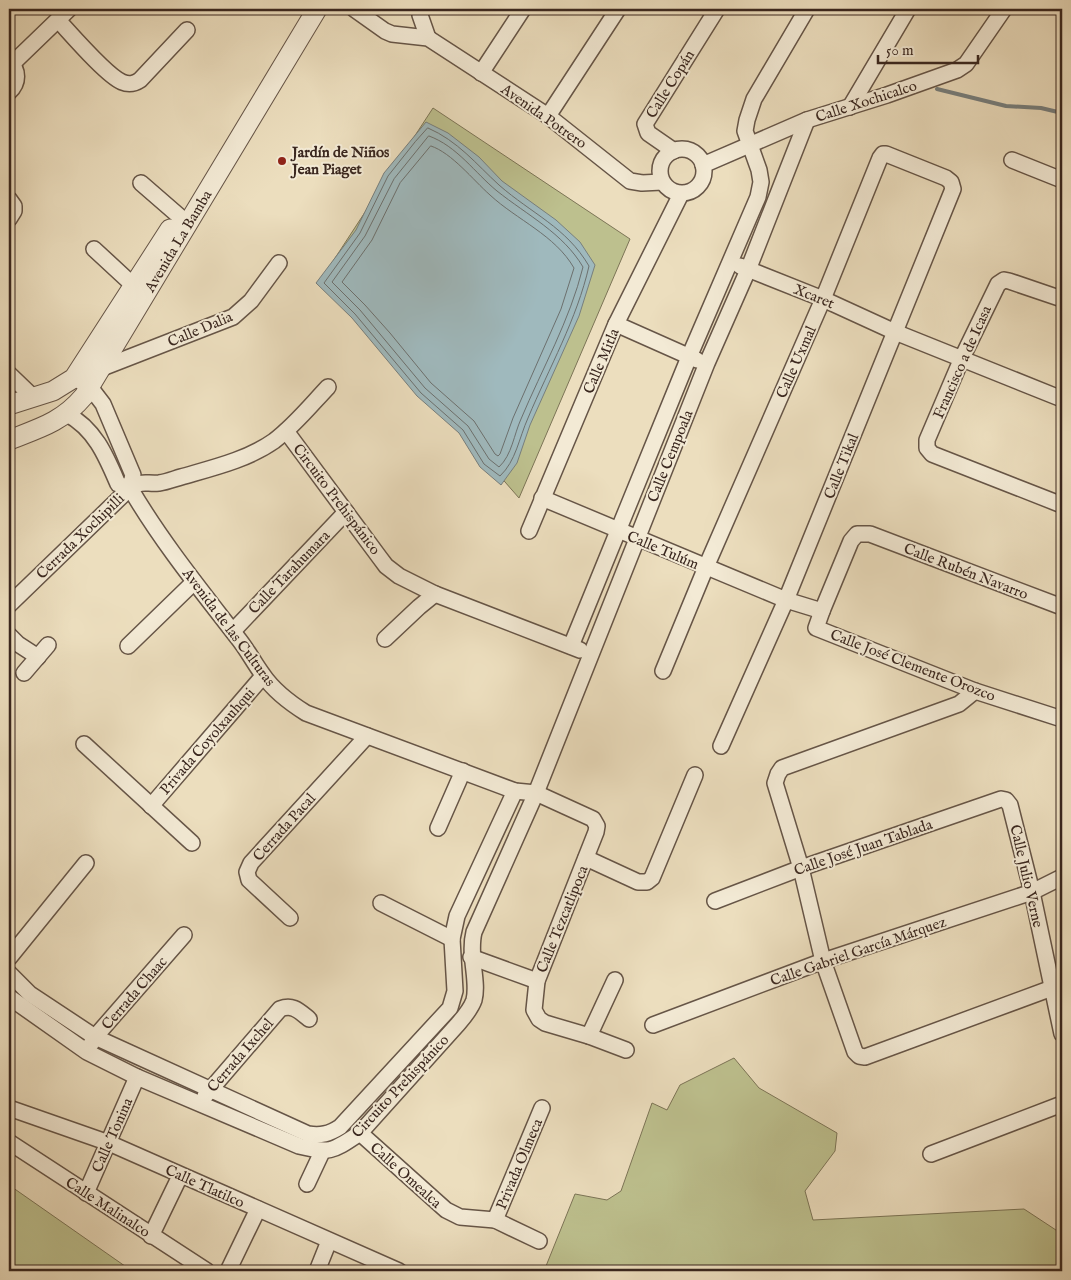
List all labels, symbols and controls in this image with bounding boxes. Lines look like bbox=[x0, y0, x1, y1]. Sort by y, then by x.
scale bar bbox=[878, 32, 978, 64]
text: 50 m bbox=[886, 41, 914, 60]
street label: Calle Copán bbox=[642, 47, 699, 122]
street label: Calle Xochicalco bbox=[813, 76, 919, 127]
street label: Avenida Potrero bbox=[496, 79, 590, 153]
place label: Jardín de Niños Jean Piaget bbox=[290, 143, 390, 179]
marker: Jardín de Niños Jean Piaget bbox=[276, 155, 288, 167]
street label: Avenida La Bamba bbox=[140, 186, 217, 297]
street label: Xcaret bbox=[791, 280, 837, 313]
street label: Francisco a de Icasa bbox=[929, 302, 996, 422]
street label: Calle Dalia bbox=[165, 307, 236, 352]
street label: Calle Uxmal bbox=[772, 322, 821, 401]
street label: Calle Mitla bbox=[579, 325, 624, 397]
street label: Calle Cempoala bbox=[643, 407, 698, 505]
street label: Calle Tikal bbox=[820, 430, 864, 502]
street label: Circuito Prehispánico bbox=[289, 440, 385, 559]
street label: Cerrada Xochipilli bbox=[32, 489, 129, 583]
street label: Calle Tarahumara bbox=[244, 526, 335, 618]
street label: Calle Tulúm bbox=[624, 527, 702, 574]
street label: Calle Rubén Navarro bbox=[901, 539, 1031, 604]
street label: Avenida de las Culturas bbox=[177, 564, 279, 690]
street label: Calle José Clemente Orozco bbox=[827, 625, 998, 706]
street label: Privada Coyolxauhqui bbox=[156, 684, 259, 799]
street label: Cerrada Pacal bbox=[249, 789, 320, 865]
street label: Calle José Juan Tablada bbox=[791, 815, 935, 880]
street label: Calle Julio Verne bbox=[1005, 823, 1048, 929]
street label: Calle Tezcatlipoca bbox=[532, 862, 593, 976]
street label: Calle Gabriel García Márquez bbox=[768, 912, 949, 991]
street label: Cerrada Chaac bbox=[97, 953, 171, 1034]
street label: Cerrada Ixchel bbox=[203, 1014, 278, 1096]
street label: Circuito Prehispánico bbox=[348, 1031, 453, 1142]
street label: Calle Tonina bbox=[88, 1095, 138, 1175]
street label: Privada Olmeca bbox=[492, 1115, 547, 1212]
street label: Calle Omealca bbox=[366, 1138, 446, 1213]
street label: Calle Tlatilco bbox=[162, 1161, 247, 1212]
street label: Calle Malinalco bbox=[62, 1173, 154, 1242]

